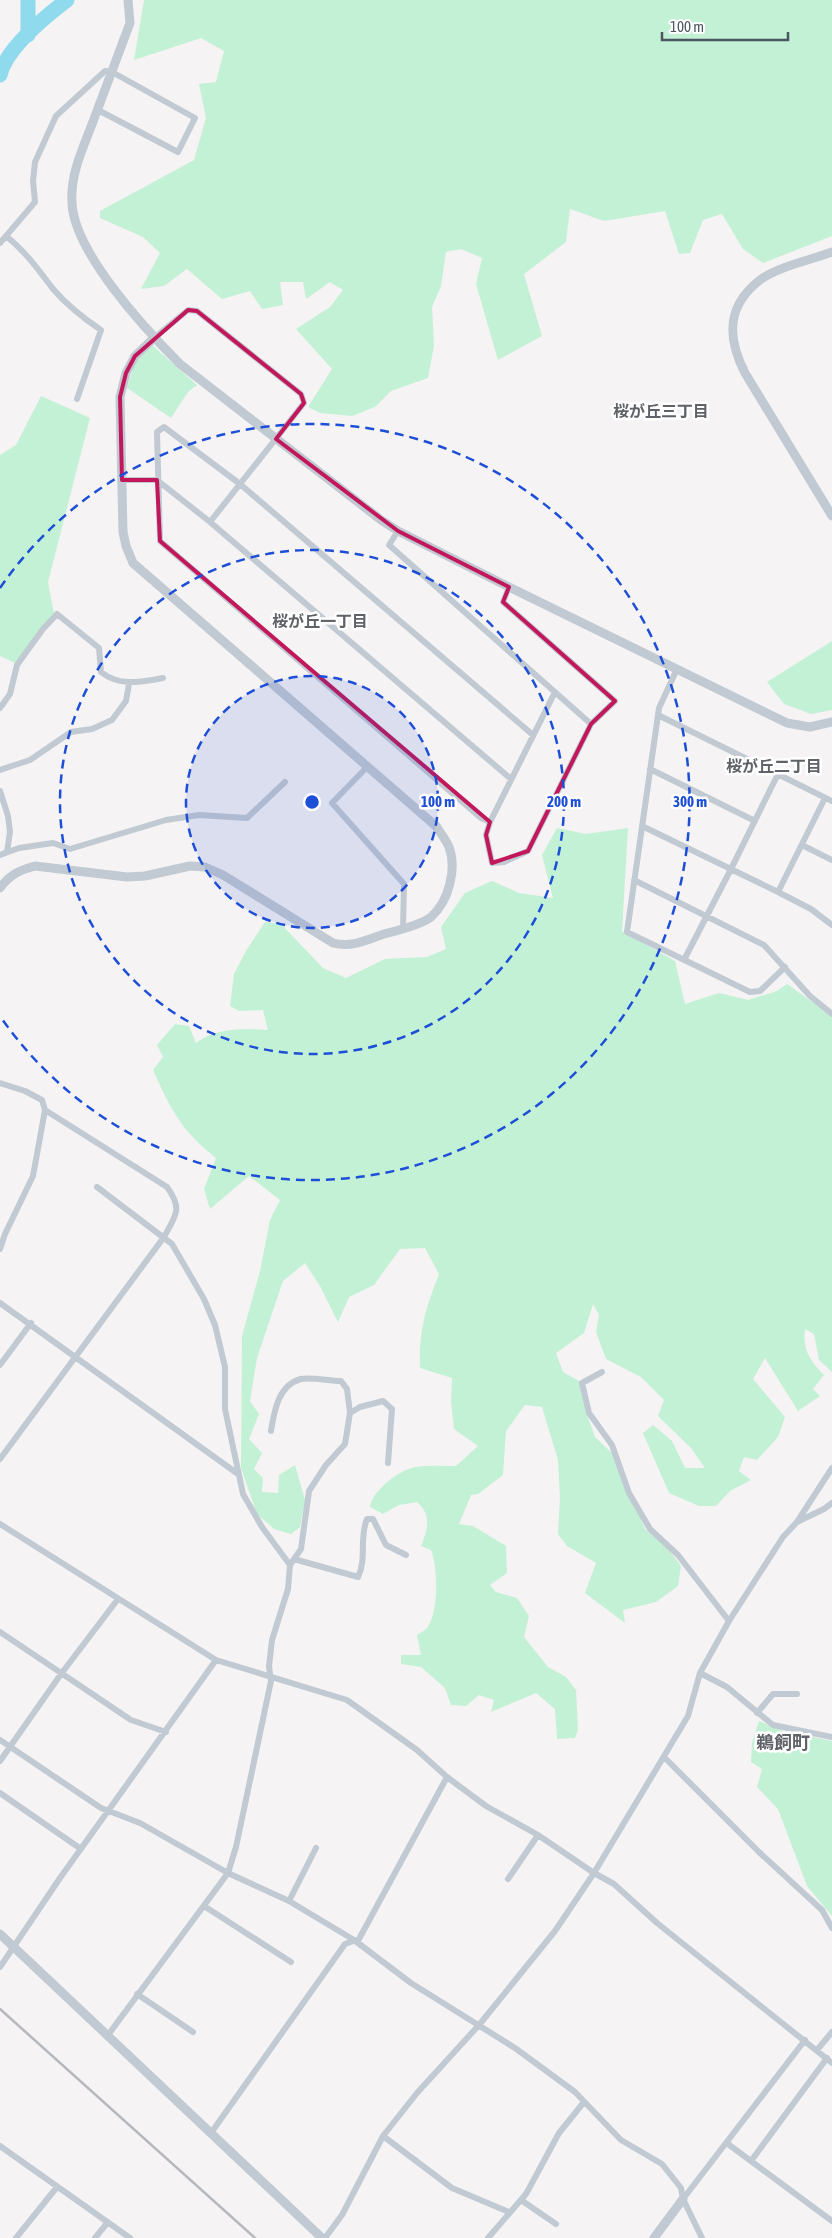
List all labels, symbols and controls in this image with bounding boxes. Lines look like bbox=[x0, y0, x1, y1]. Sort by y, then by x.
scale bar bbox=[662, 10, 788, 42]
text: 100 m bbox=[670, 18, 704, 35]
district label: 桜が丘三丁目 bbox=[613, 402, 709, 420]
district label: 桜が丘一丁目 bbox=[272, 612, 368, 630]
district label: 桜が丘二丁目 bbox=[726, 757, 822, 775]
centre of rings bbox=[303, 793, 321, 811]
text: 100 m bbox=[421, 793, 455, 810]
text: 200 m bbox=[547, 793, 581, 810]
text: 300 m bbox=[673, 793, 707, 810]
district label: 鵜飼町 bbox=[756, 1732, 810, 1753]

